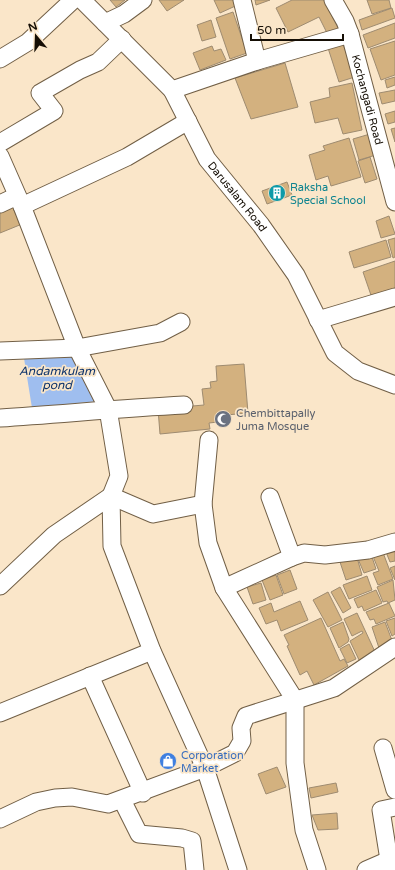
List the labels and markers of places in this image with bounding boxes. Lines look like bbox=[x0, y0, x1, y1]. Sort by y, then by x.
place label: Raksha Special School bbox=[290, 181, 366, 207]
building icon: Raksha Special School bbox=[267, 183, 287, 203]
place label: Chembittapally Juma Mosque bbox=[236, 407, 316, 433]
mosque icon: Chembittapally Juma Mosque bbox=[213, 409, 233, 429]
place label: Corporation Market bbox=[181, 749, 244, 775]
shop icon: Corporation Market bbox=[158, 751, 178, 771]

